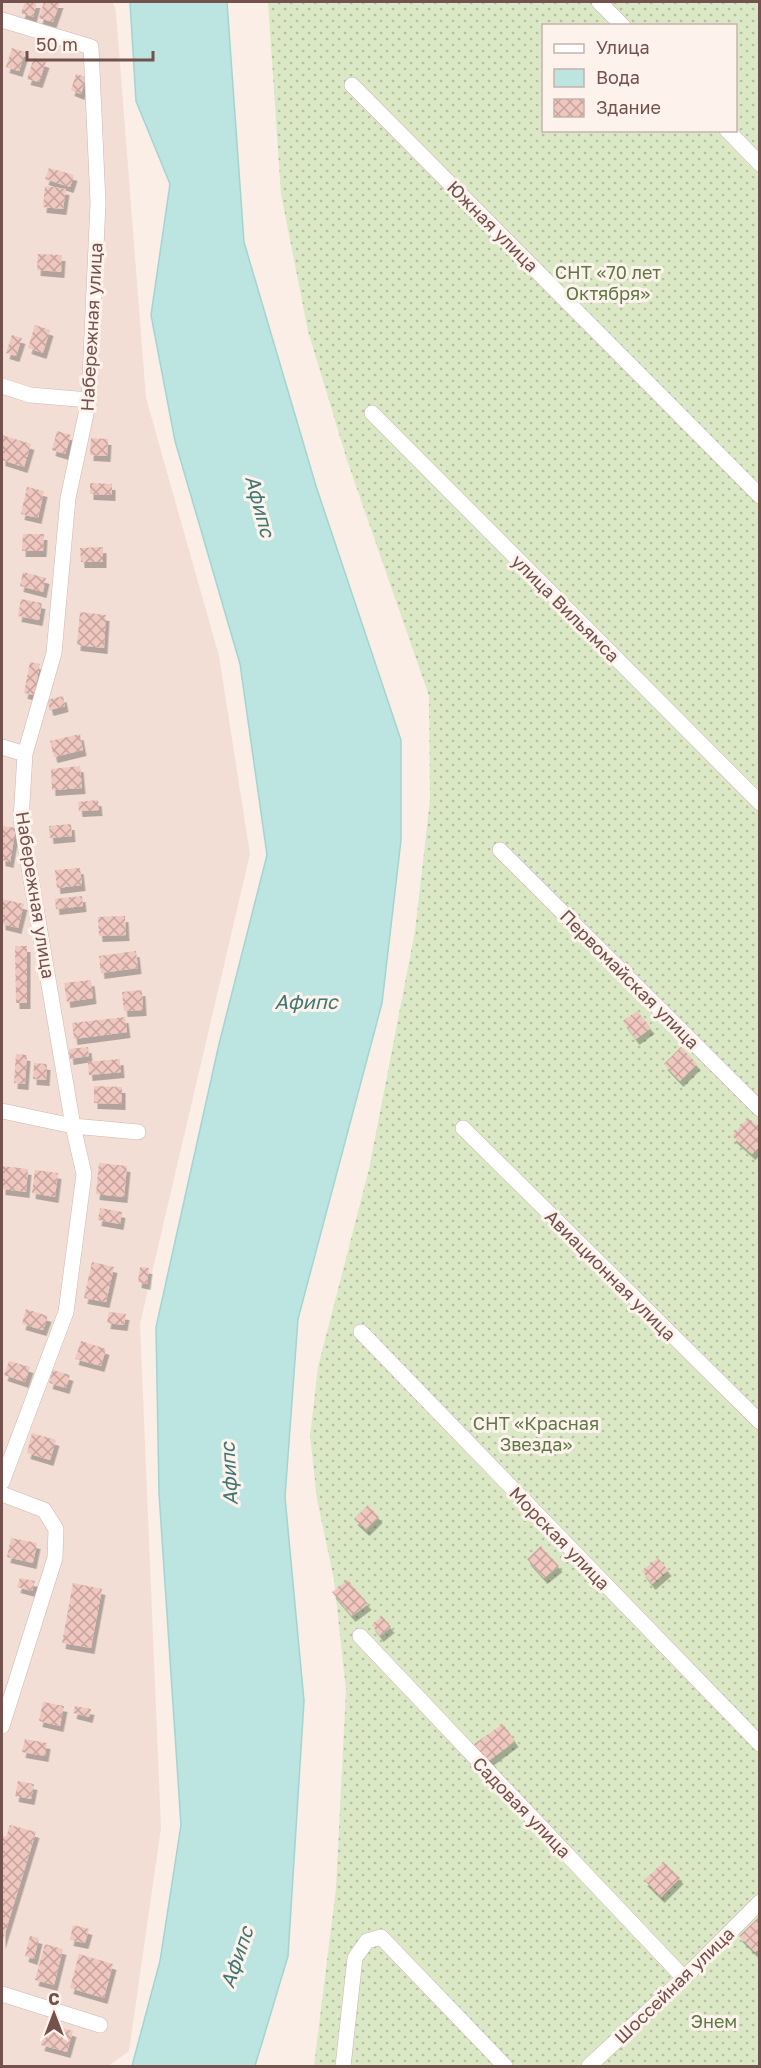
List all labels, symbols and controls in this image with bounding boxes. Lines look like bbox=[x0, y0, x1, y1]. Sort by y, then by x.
scale bar bbox=[27, 24, 153, 62]
legend bbox=[542, 24, 737, 132]
text: 50 m bbox=[36, 33, 78, 55]
text: Улица bbox=[596, 36, 650, 58]
text: Вода bbox=[596, 66, 640, 88]
text: Здание bbox=[596, 96, 661, 118]
street label: Южная улица bbox=[443, 176, 543, 276]
street label: Набережная улица bbox=[76, 242, 106, 412]
park label: СНТ «70 лет Октября» bbox=[555, 261, 661, 304]
water label: Афипс bbox=[241, 472, 281, 541]
street label: улица Вильямса bbox=[507, 549, 625, 667]
street label: Набережная улица bbox=[12, 810, 60, 980]
street label: Первомайская улица bbox=[556, 905, 704, 1053]
water label: Афипс bbox=[274, 989, 339, 1013]
street label: Авиационная улица bbox=[541, 1205, 681, 1345]
park label: СНТ «Красная Звезда» bbox=[473, 1412, 599, 1455]
water label: Афипс bbox=[214, 1441, 242, 1506]
street label: Морская улица bbox=[505, 1482, 615, 1594]
street label: Садовая улица bbox=[468, 1752, 576, 1862]
water label: Афипс bbox=[214, 1922, 258, 1991]
street label: Шоссейная улица bbox=[610, 1922, 738, 2048]
north arrow bbox=[24, 1984, 84, 2044]
text: С bbox=[48, 1989, 60, 2009]
park label: Энем bbox=[691, 2010, 737, 2032]

